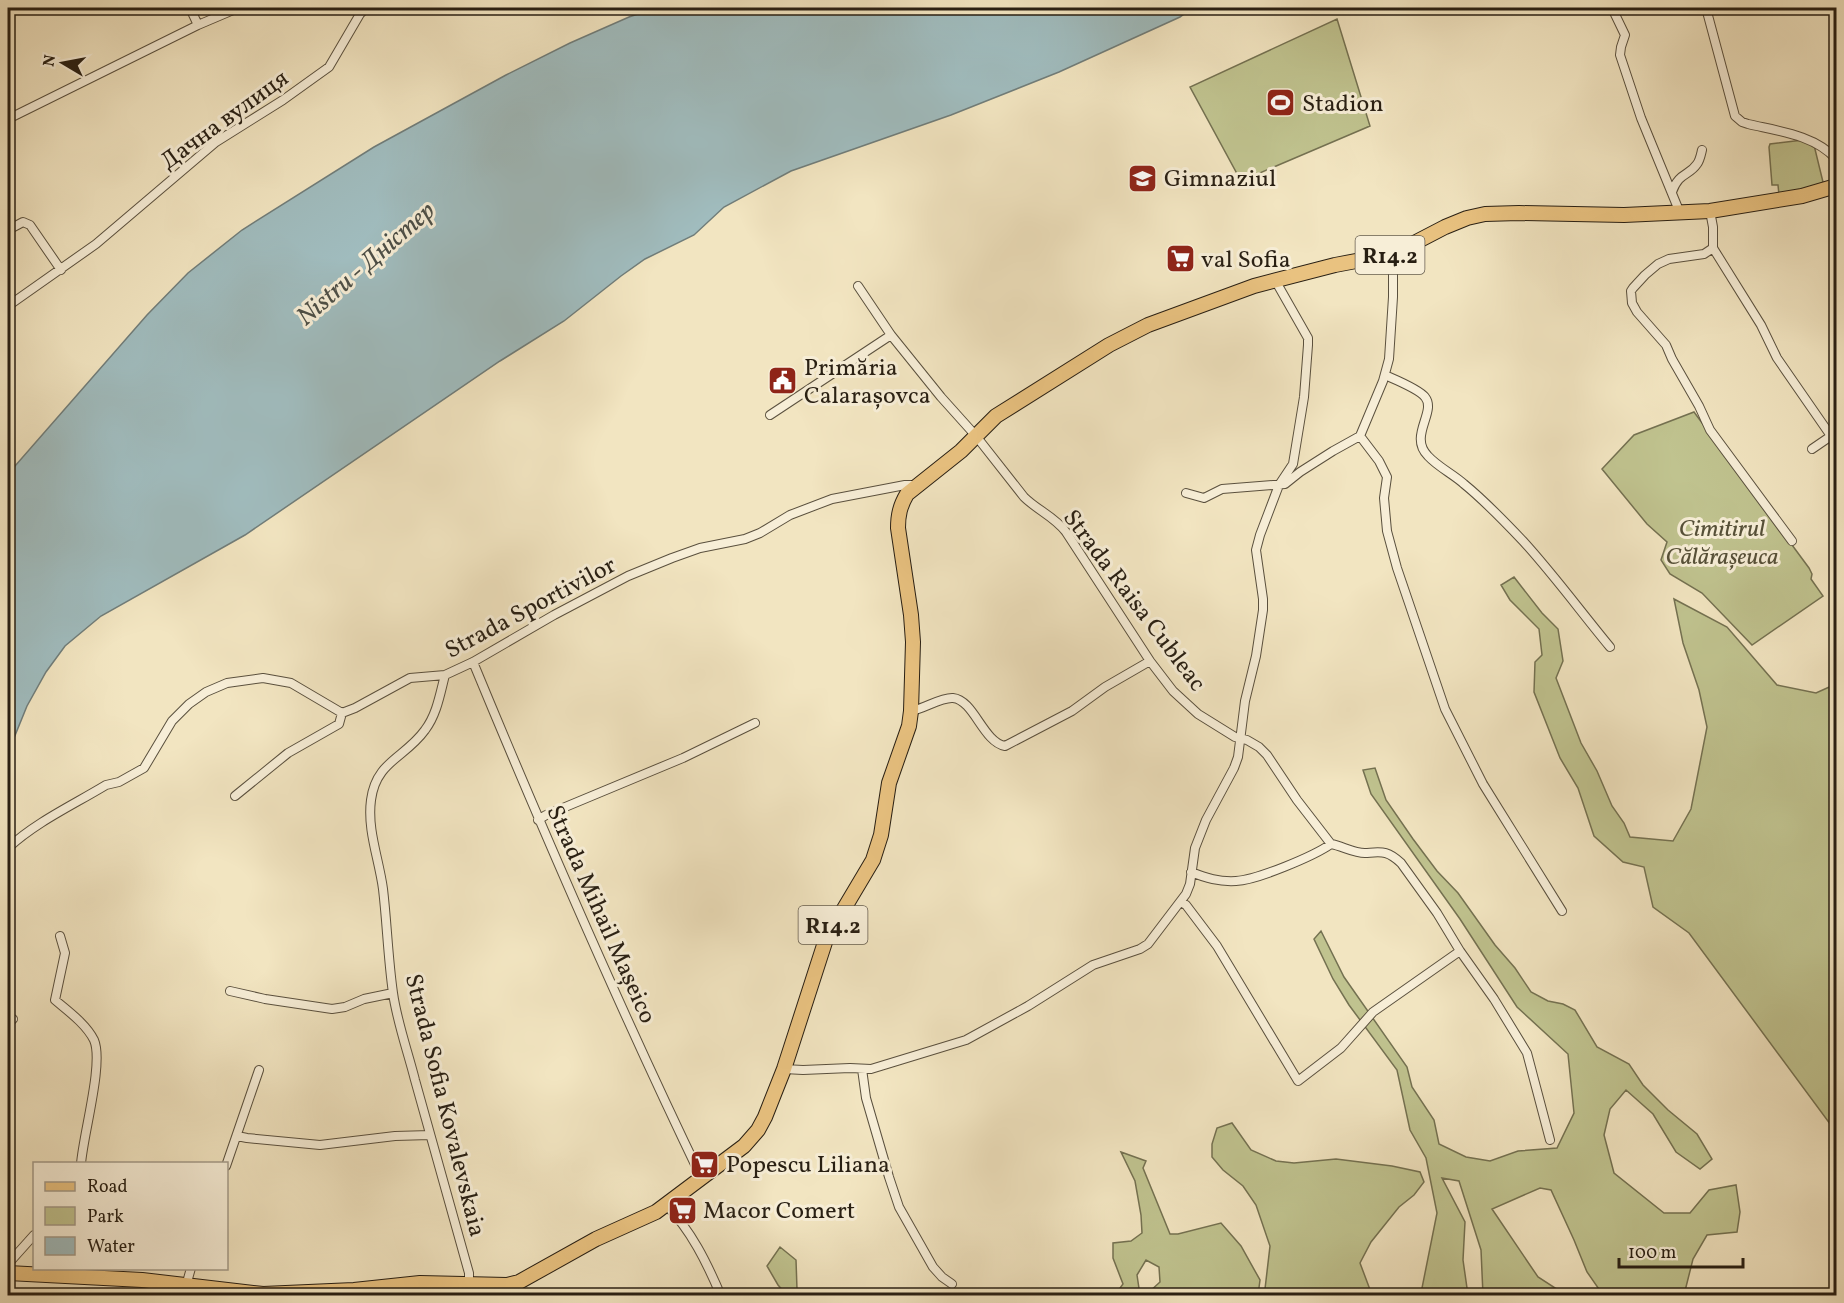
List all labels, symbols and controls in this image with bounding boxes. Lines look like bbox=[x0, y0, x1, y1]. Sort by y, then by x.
north arrow bbox=[33, 33, 93, 93]
text: N bbox=[38, 53, 62, 68]
street label: Дачна вулиця bbox=[154, 62, 296, 179]
sports icon: Stadion bbox=[1265, 87, 1297, 119]
place label: Stadion bbox=[1302, 88, 1383, 122]
school or university icon: Gimnaziul bbox=[1127, 162, 1159, 194]
place label: Gimnaziul bbox=[1164, 163, 1276, 197]
water label: Nistru - Дністер bbox=[289, 194, 443, 335]
road number: R14.2 bbox=[1356, 236, 1424, 274]
supermarket icon: val Sofia bbox=[1164, 243, 1196, 275]
place label: val Sofia bbox=[1201, 244, 1291, 278]
place label: Primăria Calarașovca bbox=[804, 352, 931, 414]
public building icon: Primăria Calarașovca bbox=[767, 365, 799, 397]
street label: Strada Raisa Cubleac bbox=[1054, 503, 1213, 699]
park label: Cimitirul Călărașeuca bbox=[1665, 513, 1779, 575]
street label: Strada Sportivilor bbox=[439, 549, 623, 668]
street label: Strada Mihail Mașeico bbox=[537, 800, 664, 1029]
road number: R14.2 bbox=[798, 906, 868, 944]
street label: Strada Sofia Kovalevskaia bbox=[395, 971, 493, 1240]
supermarket icon: Popescu Liliana bbox=[689, 1148, 721, 1180]
place label: Popescu Liliana bbox=[726, 1149, 890, 1183]
legend bbox=[33, 1162, 228, 1270]
text: Road bbox=[87, 1175, 128, 1200]
supermarket icon: Macor Comert bbox=[666, 1194, 698, 1226]
place label: Macor Comert bbox=[703, 1195, 855, 1229]
text: Park bbox=[87, 1205, 124, 1230]
scale bar bbox=[1619, 1231, 1744, 1269]
text: Water bbox=[87, 1235, 135, 1260]
text: 100 m bbox=[1628, 1241, 1677, 1266]

